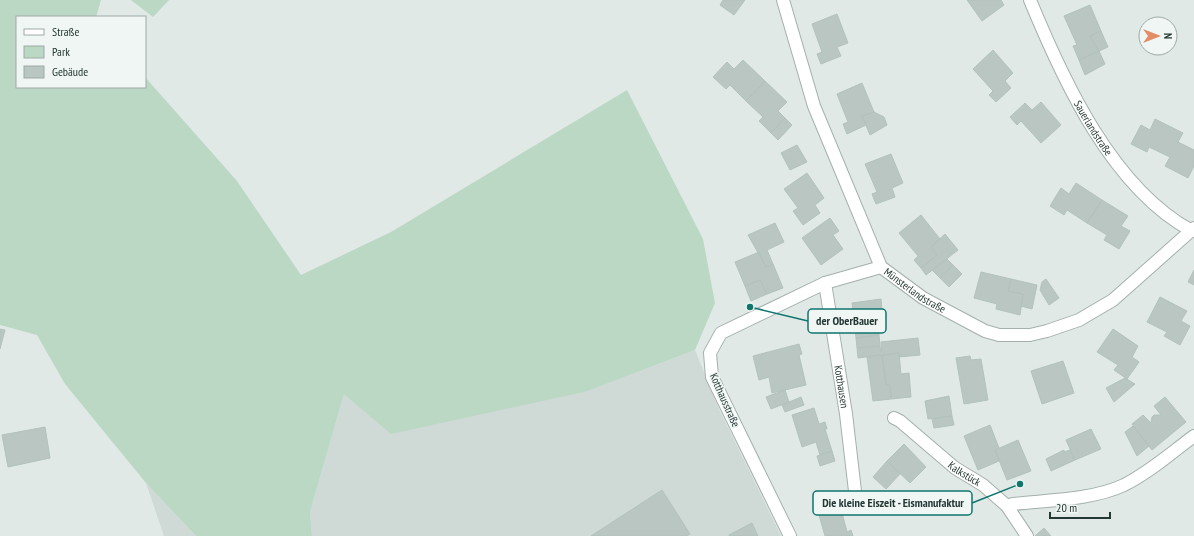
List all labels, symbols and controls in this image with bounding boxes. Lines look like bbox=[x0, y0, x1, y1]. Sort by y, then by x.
legend bbox=[16, 16, 146, 88]
north arrow bbox=[1138, 16, 1178, 56]
text: Straße bbox=[52, 24, 79, 39]
text: N bbox=[1161, 33, 1175, 39]
text: Park bbox=[52, 44, 70, 59]
text: Gebäude bbox=[52, 64, 88, 79]
street label: Sauerlandstraße bbox=[1071, 98, 1116, 159]
street label: Münsterlandstraße bbox=[881, 265, 949, 316]
callout: der OberBauer bbox=[808, 309, 886, 333]
text: der OberBauer bbox=[816, 313, 878, 328]
street label: Kotthausen bbox=[831, 364, 852, 409]
street label: Kotthausstraße bbox=[707, 371, 743, 430]
street label: Kalkstück bbox=[945, 458, 984, 489]
callout: Die kleine Eiszeit - Eismanufaktur bbox=[813, 491, 972, 515]
scale bar bbox=[1050, 494, 1110, 520]
text: Die kleine Eiszeit - Eismanufaktur bbox=[822, 495, 964, 510]
text: 20 m bbox=[1056, 500, 1077, 515]

